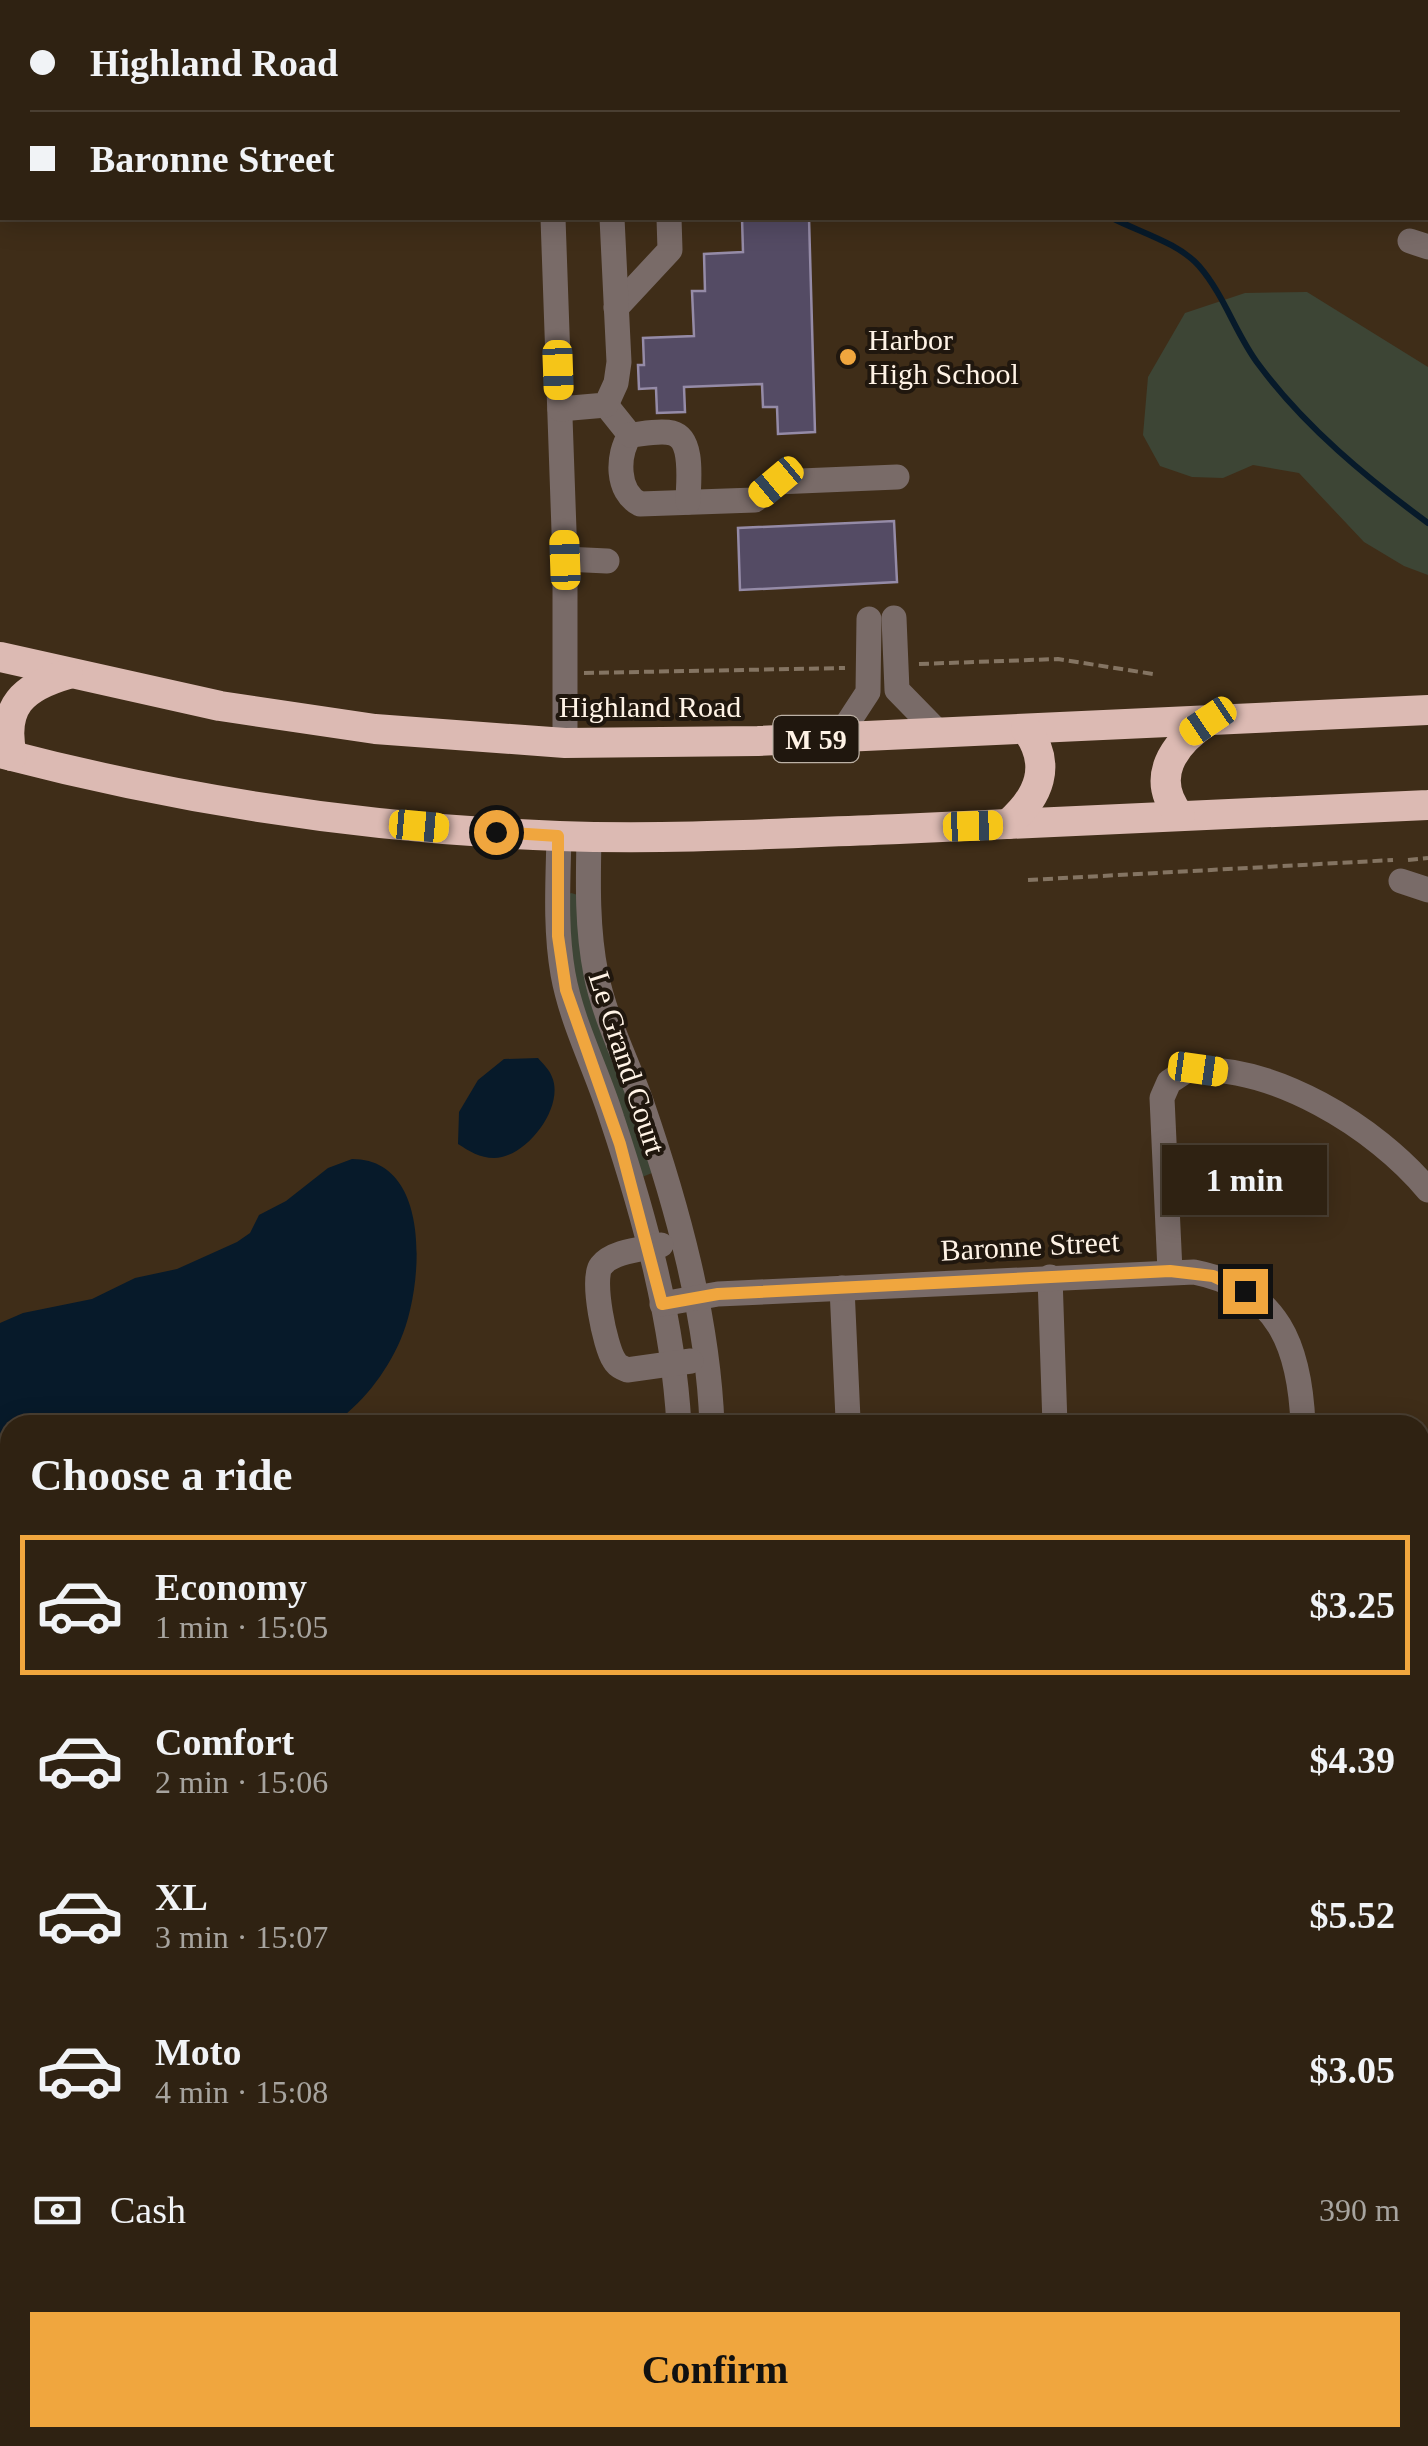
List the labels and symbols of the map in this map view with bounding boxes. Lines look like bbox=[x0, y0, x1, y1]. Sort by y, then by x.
place label: Harbor High School bbox=[868, 323, 1019, 390]
car bbox=[542, 339, 574, 401]
marker: Harbor High School bbox=[837, 346, 859, 368]
car bbox=[743, 451, 809, 513]
car bbox=[549, 529, 581, 591]
street label: Highland Road bbox=[559, 690, 741, 723]
car bbox=[1175, 692, 1241, 750]
road number: M 59 bbox=[774, 716, 858, 762]
car bbox=[388, 808, 450, 844]
route start bbox=[474, 810, 519, 855]
car bbox=[942, 810, 1004, 842]
street label: Le Grand Court bbox=[582, 967, 673, 1159]
car bbox=[1166, 1050, 1230, 1088]
callout: 1 min bbox=[1162, 1146, 1328, 1216]
street label: Baronne Street bbox=[940, 1224, 1121, 1267]
route end bbox=[1223, 1269, 1268, 1314]

